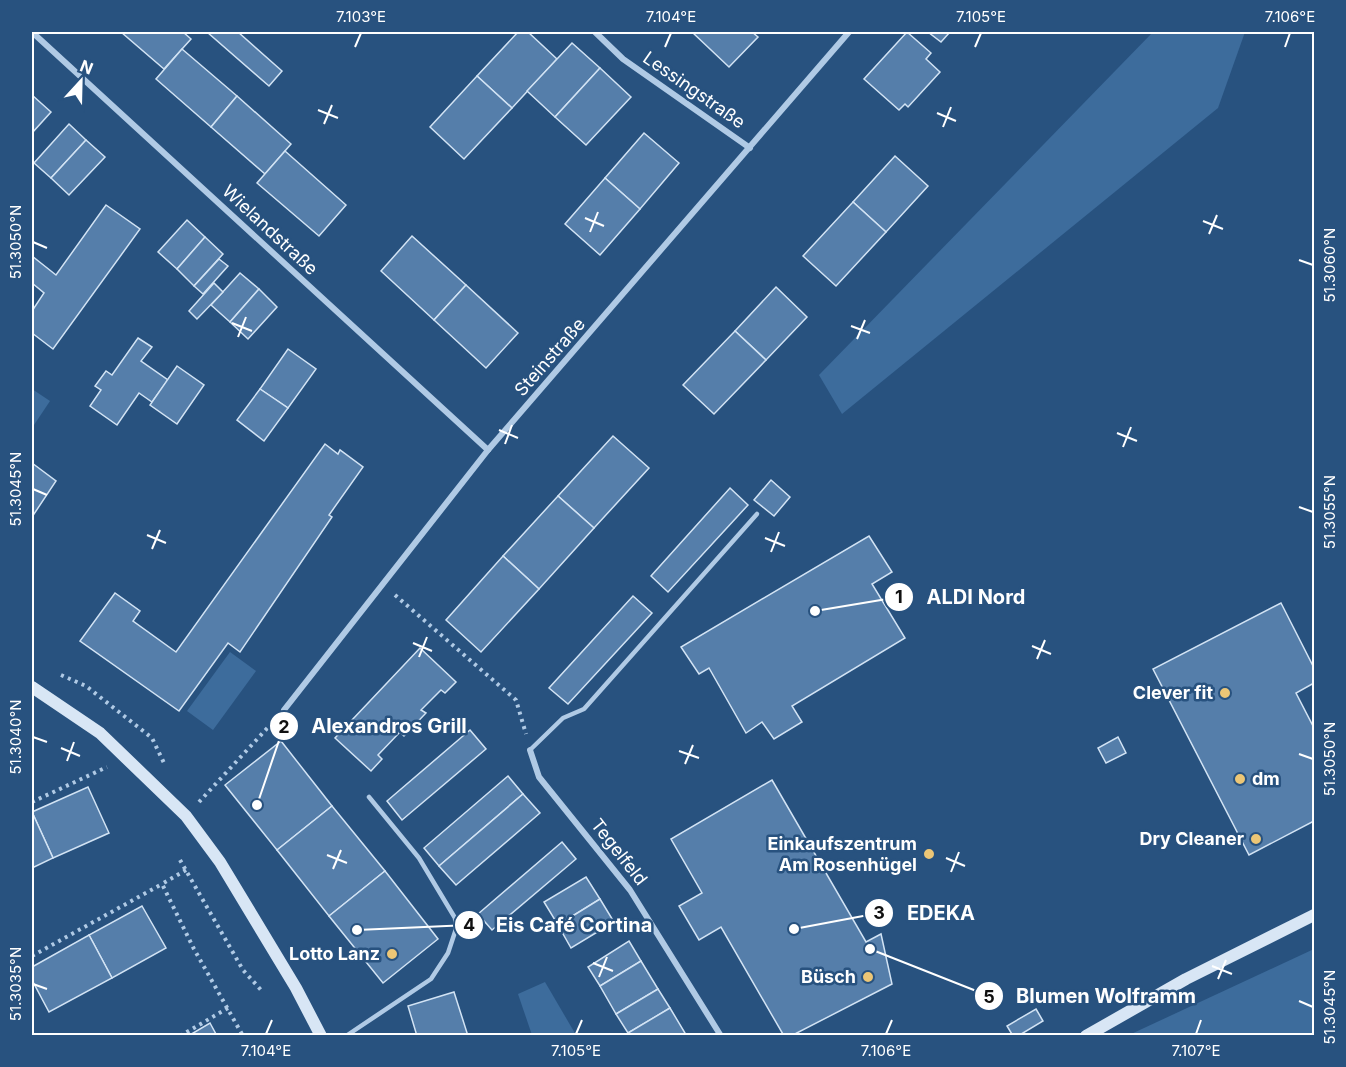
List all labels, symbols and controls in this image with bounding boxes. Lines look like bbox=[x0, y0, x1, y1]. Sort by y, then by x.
text: 7.103°E bbox=[336, 7, 386, 26]
text: 7.104°E bbox=[646, 7, 696, 26]
text: 7.105°E bbox=[956, 7, 1006, 26]
text: 7.106°E bbox=[1265, 7, 1315, 26]
street label: Lessingstraße bbox=[639, 47, 749, 132]
north arrow bbox=[51, 51, 111, 111]
text: N bbox=[77, 56, 96, 79]
street label: Wielandstraße bbox=[218, 180, 322, 279]
text: 51.3050°N bbox=[6, 205, 25, 279]
text: 51.3060°N bbox=[1320, 228, 1339, 302]
street label: Steinstraße bbox=[510, 313, 589, 400]
text: 51.3045°N bbox=[6, 452, 25, 526]
text: 51.3055°N bbox=[1320, 475, 1339, 549]
callout: ALDI Nord bbox=[884, 578, 1037, 616]
text: ALDI Nord bbox=[927, 585, 1025, 609]
text: 1 bbox=[895, 586, 903, 607]
place label: Clever fit bbox=[1133, 682, 1213, 703]
marker: Clever fit bbox=[1218, 686, 1232, 700]
text: 51.3040°N bbox=[6, 699, 25, 775]
callout: Alexandros Grill bbox=[269, 707, 478, 745]
text: Alexandros Grill bbox=[311, 714, 467, 738]
text: 2 bbox=[278, 716, 290, 737]
text: 51.3050°N bbox=[1320, 722, 1339, 796]
place label: dm bbox=[1252, 768, 1280, 789]
marker: dm bbox=[1233, 772, 1247, 786]
street label: Tegelfeld bbox=[587, 814, 652, 889]
place label: Dry Cleaner bbox=[1139, 828, 1244, 849]
marker: Dry Cleaner bbox=[1249, 832, 1263, 846]
place label: Einkaufszentrum Am Rosenhügel bbox=[768, 833, 917, 875]
marker: Einkaufszentrum Am Rosenhügel bbox=[922, 847, 936, 861]
callout: EDEKA bbox=[864, 894, 987, 932]
text: EDEKA bbox=[907, 901, 975, 925]
text: 3 bbox=[873, 902, 885, 923]
callout: Eis Café Cortina bbox=[454, 906, 664, 944]
text: Eis Café Cortina bbox=[496, 913, 652, 937]
text: 4 bbox=[463, 914, 475, 935]
place label: Lotto Lanz bbox=[289, 943, 380, 964]
text: 51.3035°N bbox=[6, 947, 25, 1021]
marker: Lotto Lanz bbox=[385, 947, 399, 961]
place label: Büsch bbox=[801, 966, 856, 987]
marker: Büsch bbox=[861, 970, 875, 984]
text: 51.3045°N bbox=[1320, 970, 1339, 1044]
callout: Blumen Wolframm bbox=[974, 977, 1208, 1015]
text: Blumen Wolframm bbox=[1016, 984, 1196, 1008]
text: 5 bbox=[983, 986, 995, 1007]
text: 7.104°E bbox=[241, 1041, 291, 1060]
text: 7.105°E bbox=[551, 1041, 601, 1060]
text: 7.106°E bbox=[861, 1041, 911, 1060]
text: 7.107°E bbox=[1171, 1041, 1221, 1060]

